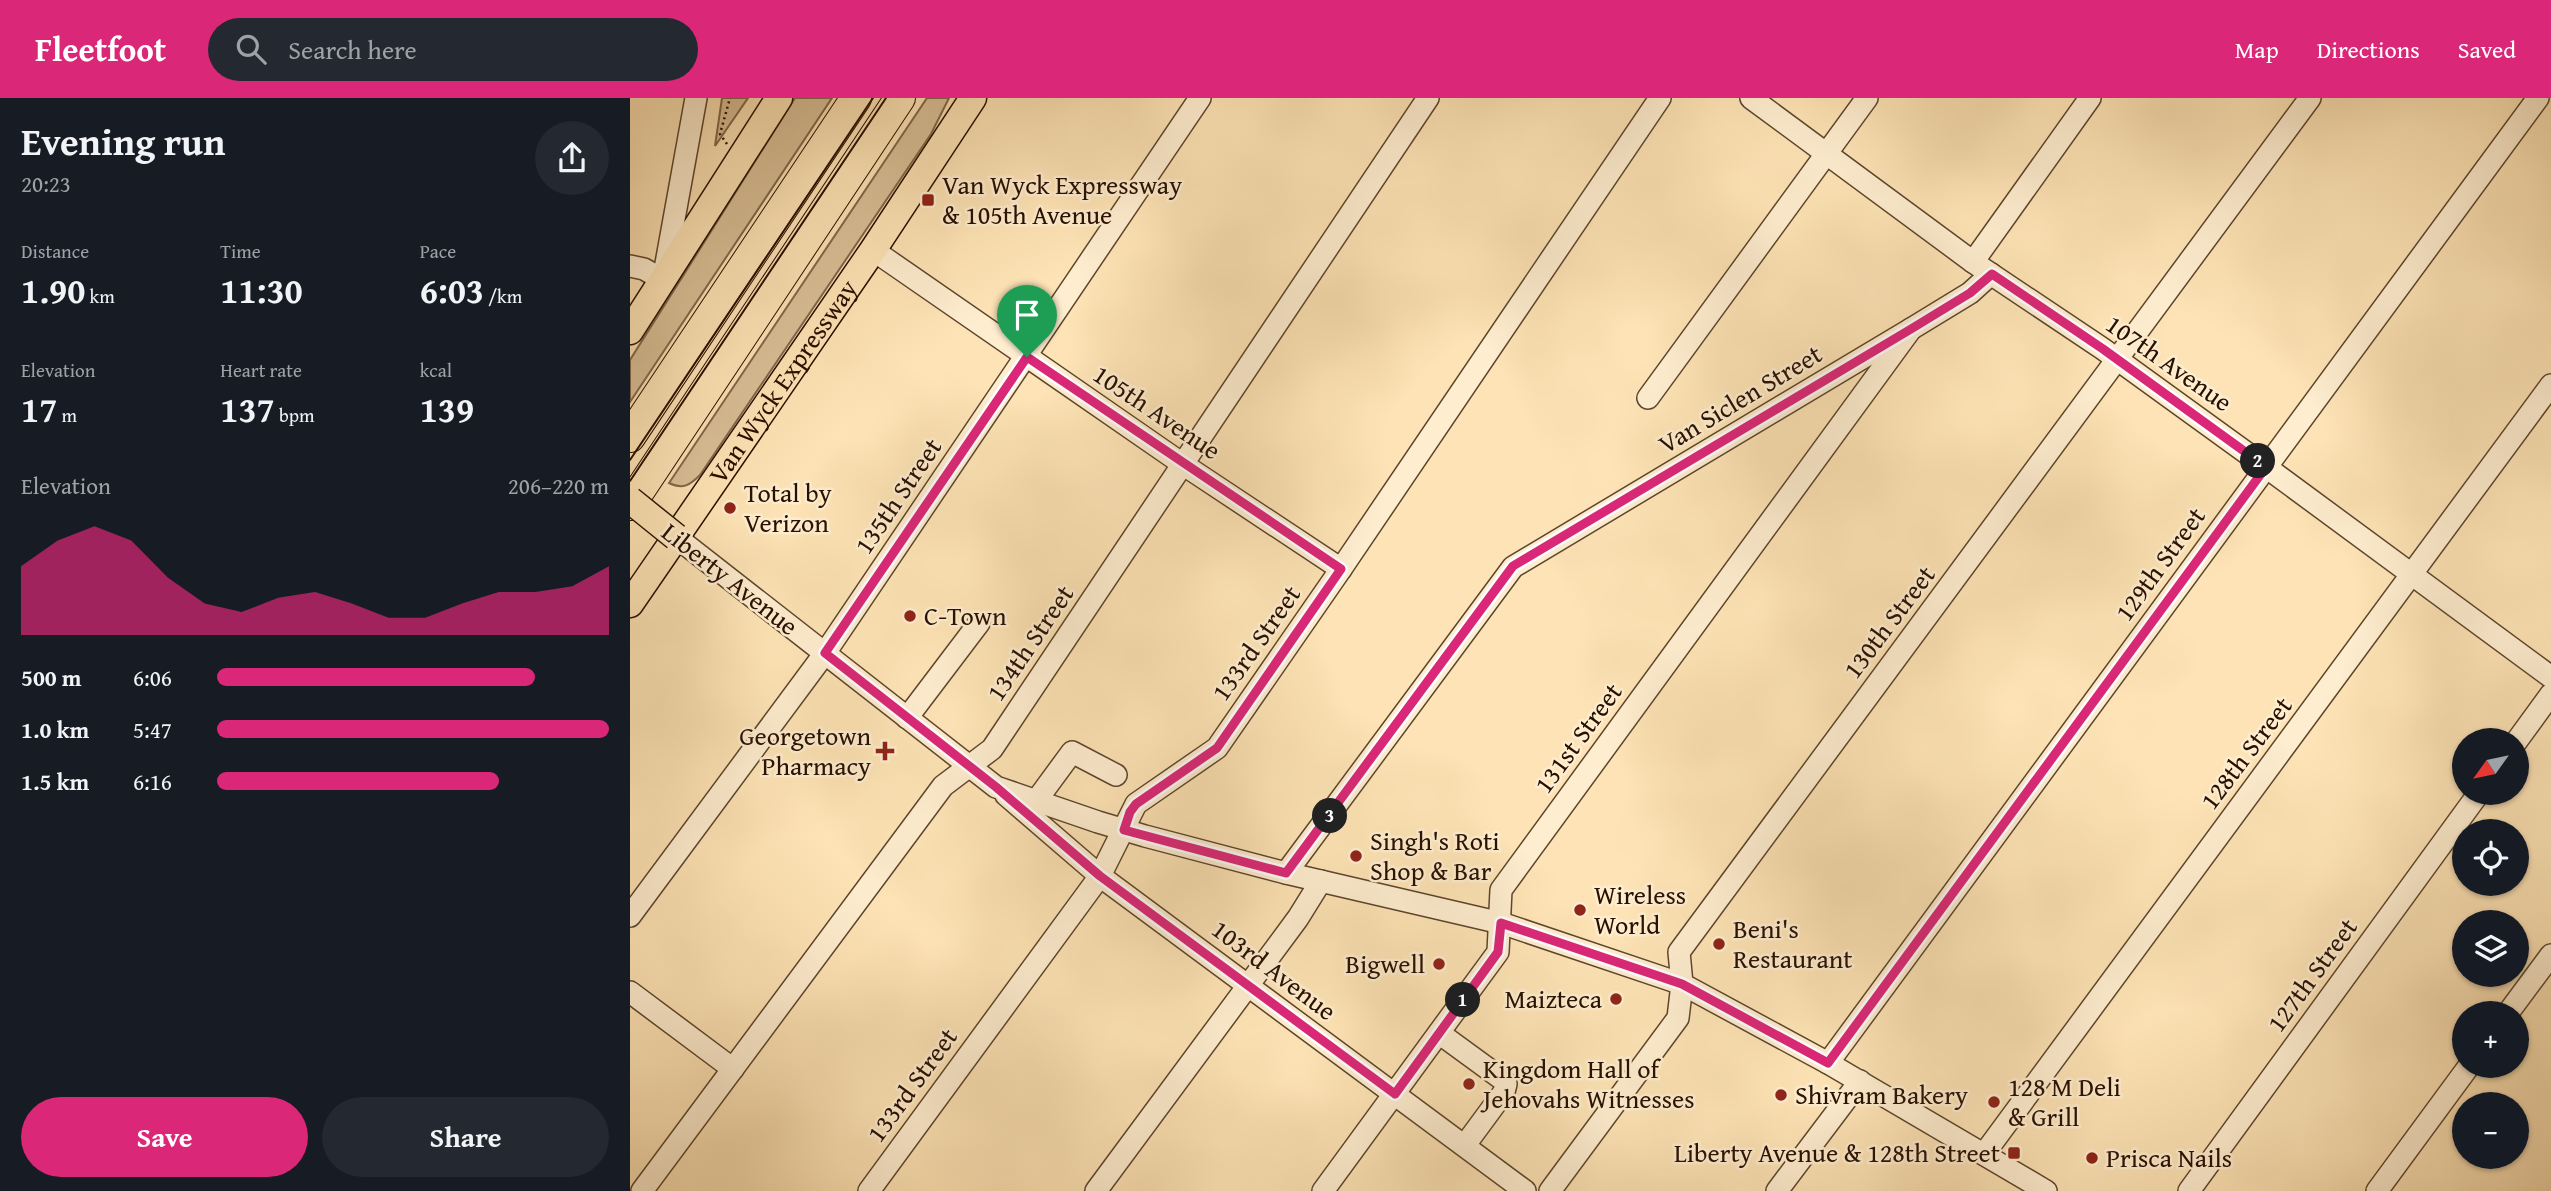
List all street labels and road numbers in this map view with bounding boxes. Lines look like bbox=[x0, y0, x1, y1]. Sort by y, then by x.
street label: Van Wyck Expressway bbox=[698, 271, 866, 491]
street label: 107th Avenue bbox=[2098, 304, 2241, 421]
street label: Van Siclen Street bbox=[1650, 334, 1829, 463]
street label: 105th Avenue bbox=[1085, 354, 1229, 469]
street label: 135th Street bbox=[844, 430, 951, 562]
street label: 129th Street bbox=[2105, 499, 2214, 629]
street label: Liberty Avenue bbox=[654, 513, 807, 644]
street label: 130th Street bbox=[1833, 557, 1944, 686]
street label: 134th Street bbox=[976, 577, 1083, 709]
street label: 133rd Street bbox=[1201, 577, 1310, 709]
street label: 131st Street bbox=[1524, 674, 1631, 801]
street label: 128th Street bbox=[2190, 688, 2301, 817]
street label: 103rd Avenue bbox=[1204, 910, 1345, 1030]
street label: 127th Street bbox=[2257, 910, 2366, 1040]
street label: 133rd Street bbox=[857, 1019, 967, 1150]

